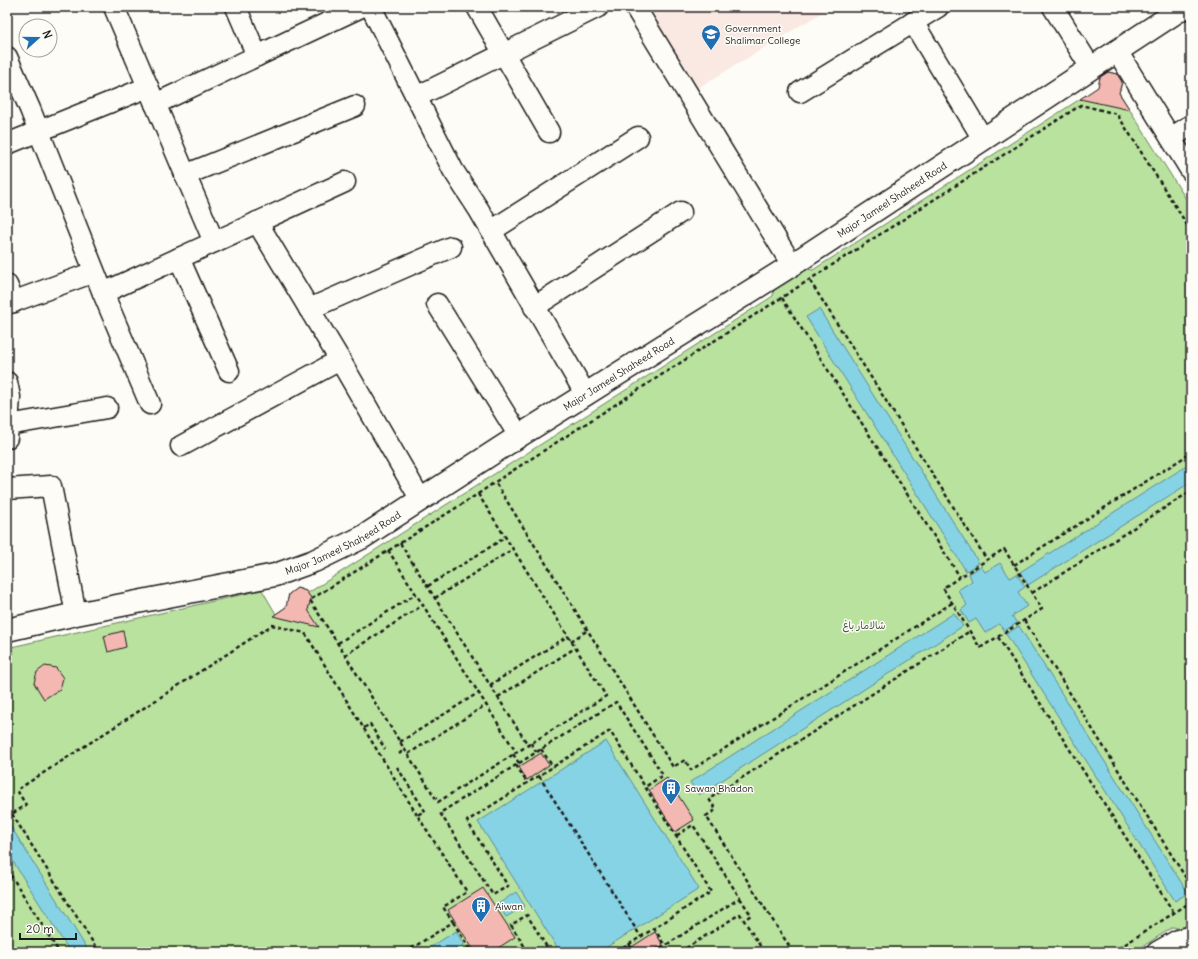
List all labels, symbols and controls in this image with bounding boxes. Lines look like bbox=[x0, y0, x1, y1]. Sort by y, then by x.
north arrow bbox=[18, 18, 58, 58]
place label: Government Shalimar College bbox=[725, 22, 800, 47]
school or university icon: Government Shalimar College bbox=[700, 23, 722, 51]
text: N bbox=[39, 28, 55, 40]
street label: Major Jameel Shaheed Road bbox=[835, 159, 949, 241]
street label: Major Jameel Shaheed Road bbox=[561, 334, 677, 414]
street label: Major Jameel Shaheed Road bbox=[283, 508, 404, 578]
park label: شالامار باغ bbox=[843, 619, 886, 633]
building icon: Sawan Bhadon bbox=[660, 777, 682, 805]
place label: Sawan Bhadon bbox=[685, 782, 753, 795]
building icon: Aiwan bbox=[470, 895, 492, 923]
place label: Aiwan bbox=[495, 900, 523, 913]
scale bar bbox=[20, 915, 76, 941]
text: 20 m bbox=[26, 921, 54, 936]

